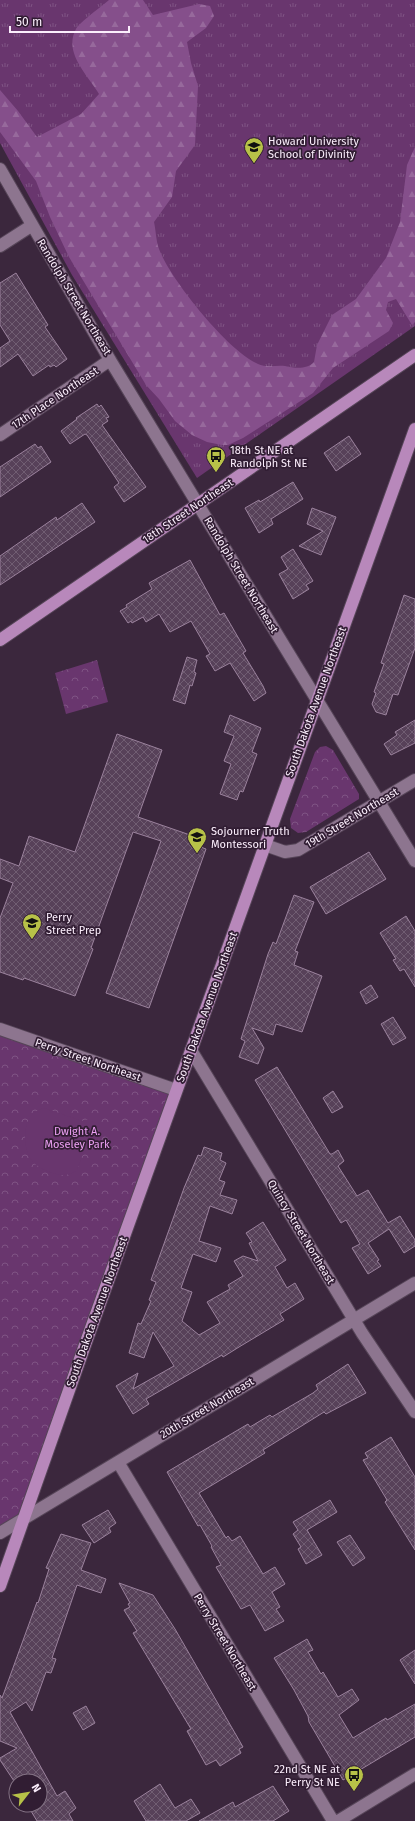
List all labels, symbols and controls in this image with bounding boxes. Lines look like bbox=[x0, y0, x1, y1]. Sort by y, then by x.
scale bar bbox=[10, 8, 129, 34]
text: 50 m bbox=[16, 15, 42, 29]
place label: Howard University School of Divinity bbox=[268, 135, 359, 161]
school or university icon: Howard University School of Divinity bbox=[243, 136, 265, 164]
street label: Randolph Street Northeast bbox=[34, 237, 114, 358]
street label: 17th Place Northeast bbox=[9, 364, 101, 432]
place label: 18th St NE at Randolph St NE bbox=[230, 444, 307, 470]
bus stop icon: 18th St NE at Randolph St NE bbox=[205, 445, 227, 473]
street label: 18th Street Northeast bbox=[140, 476, 236, 546]
street label: Randolph Street Northeast bbox=[201, 515, 281, 636]
street label: South Dakota Avenue Northeast bbox=[283, 625, 349, 779]
street label: 19th Street Northeast bbox=[303, 785, 401, 851]
place label: Sojourner Truth Montessori bbox=[211, 825, 290, 851]
school or university icon: Sojourner Truth Montessori bbox=[186, 826, 208, 854]
place label: Perry Street Prep bbox=[46, 911, 101, 937]
school or university icon: Perry Street Prep bbox=[21, 912, 43, 940]
street label: South Dakota Avenue Northeast bbox=[174, 930, 240, 1084]
street label: Perry Street Northeast bbox=[33, 1036, 143, 1084]
park label: Dwight A. Moseley Park bbox=[44, 1125, 110, 1151]
street label: Quincy Street Northeast bbox=[265, 1177, 337, 1287]
street label: South Dakota Avenue Northeast bbox=[64, 1235, 130, 1389]
street label: 20th Street Northeast bbox=[158, 1375, 256, 1441]
street label: Perry Street Northeast bbox=[191, 1591, 259, 1693]
place label: 22nd St NE at Perry St NE bbox=[274, 1763, 340, 1789]
bus stop icon: 22nd St NE at Perry St NE bbox=[343, 1764, 365, 1792]
north arrow bbox=[8, 1773, 48, 1813]
text: N bbox=[29, 1782, 44, 1795]

